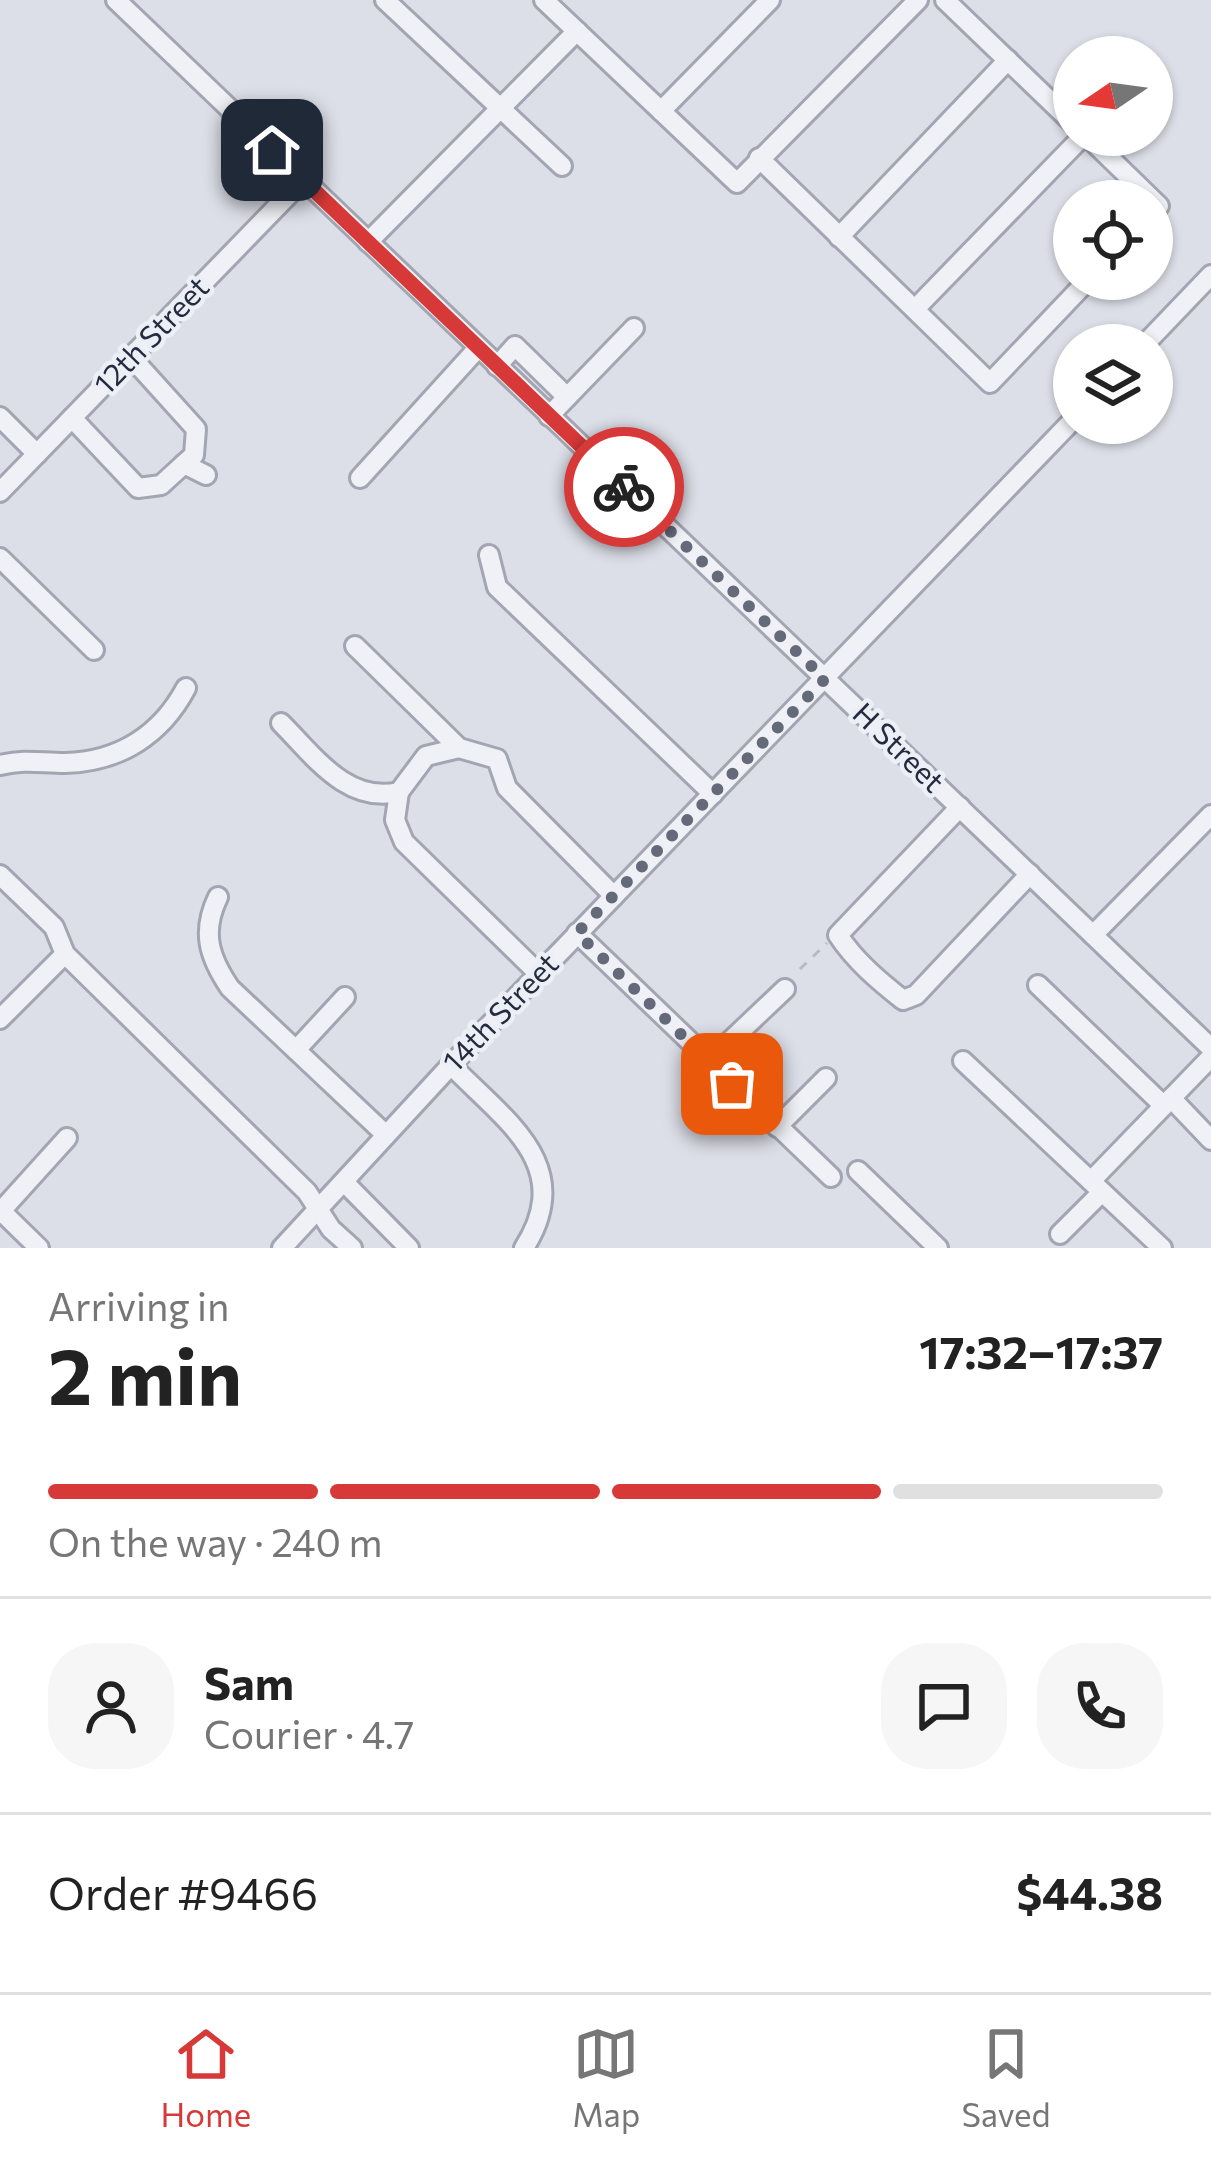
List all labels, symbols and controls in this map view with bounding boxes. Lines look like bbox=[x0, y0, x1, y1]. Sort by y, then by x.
north arrow bbox=[1053, 36, 1173, 156]
map controls bbox=[1053, 36, 1173, 444]
pin bbox=[221, 99, 323, 201]
icon: home bbox=[239, 117, 305, 183]
button: locate bbox=[1053, 180, 1173, 300]
street label: 12th Street bbox=[85, 268, 215, 401]
button: layers bbox=[1053, 324, 1173, 444]
courier bbox=[564, 427, 684, 547]
icon: bike bbox=[591, 454, 657, 520]
street label: H Street bbox=[846, 694, 953, 799]
street label: 14th Street bbox=[433, 944, 565, 1078]
pin bbox=[681, 1033, 783, 1135]
icon: bag bbox=[699, 1051, 765, 1117]
text: Arriving in bbox=[48, 1281, 229, 1329]
text: 17:32–17:37 bbox=[919, 1323, 1163, 1378]
text: 2 min bbox=[48, 1326, 242, 1421]
text: On the way · 240 m bbox=[48, 1517, 382, 1565]
button: person bbox=[48, 1643, 174, 1769]
button: chat bbox=[881, 1643, 1007, 1769]
button: phone bbox=[1037, 1643, 1163, 1769]
text: Sam bbox=[204, 1654, 294, 1709]
text: Courier · 4.7 bbox=[204, 1709, 414, 1757]
text: Order #9466 bbox=[48, 1864, 318, 1919]
text: $44.38 bbox=[1016, 1864, 1163, 1919]
tab: Home bbox=[161, 2021, 251, 2134]
tab: Map bbox=[572, 2021, 640, 2134]
tab: Saved bbox=[961, 2021, 1050, 2134]

